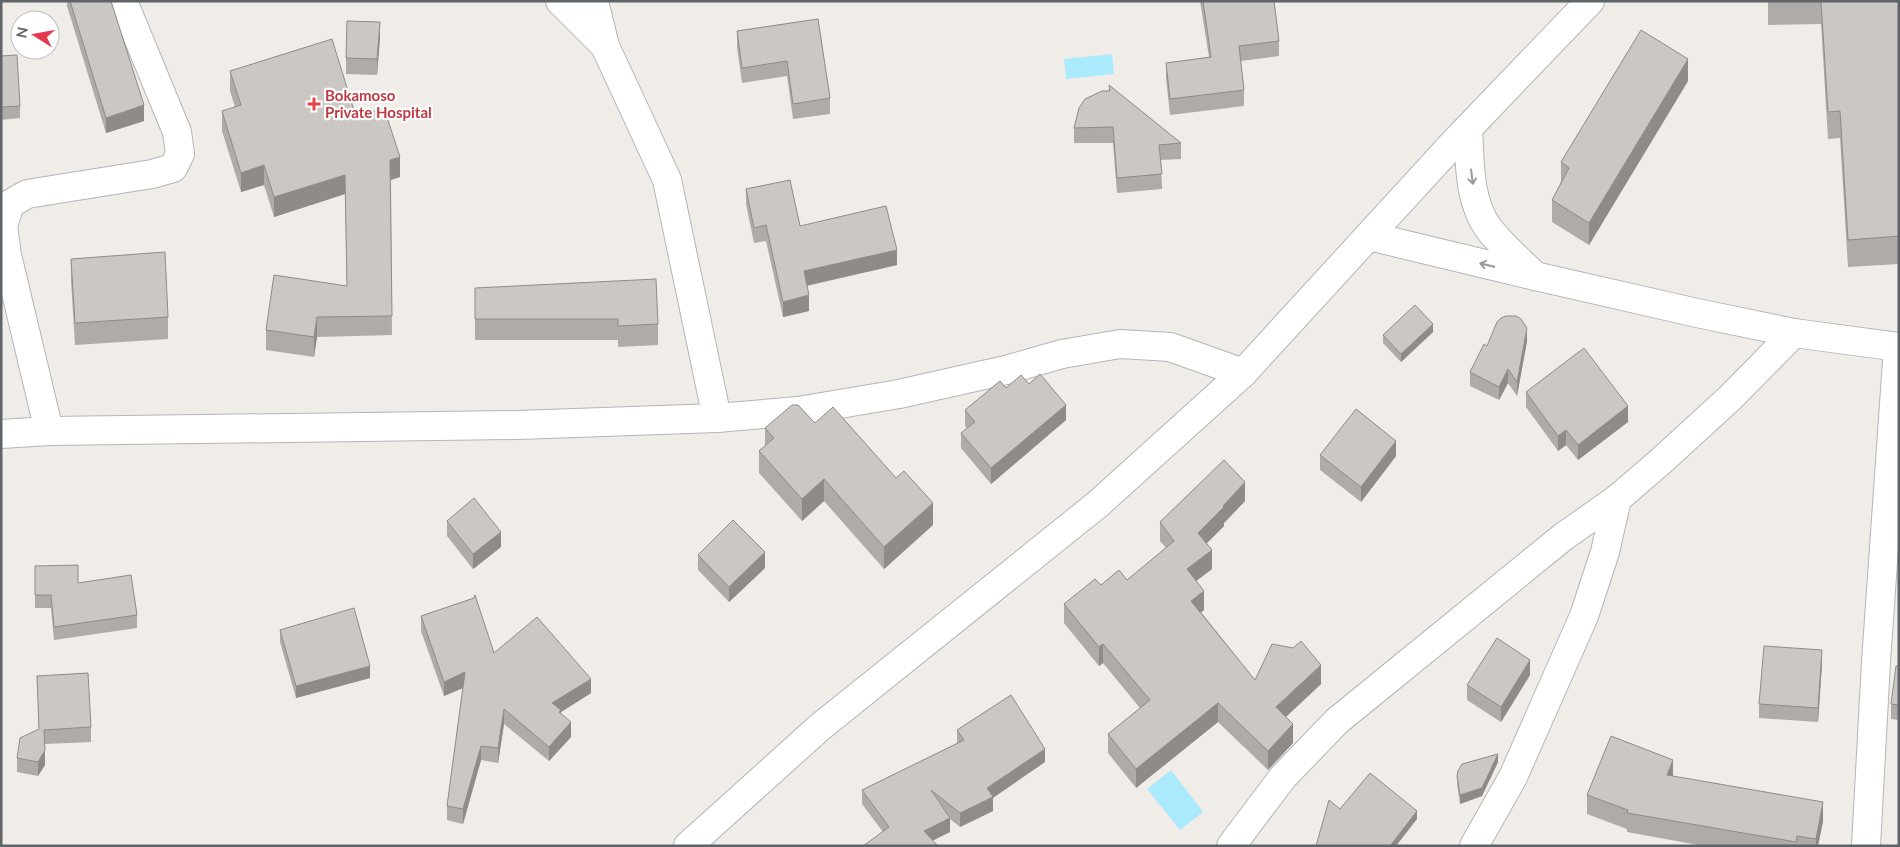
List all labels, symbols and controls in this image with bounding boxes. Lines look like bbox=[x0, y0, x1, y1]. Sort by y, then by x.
north arrow bbox=[10, 10, 60, 60]
text: N bbox=[12, 26, 31, 39]
place label: Bokamoso Private Hospital bbox=[325, 86, 432, 121]
marker: Bokamoso Private Hospital bbox=[307, 97, 321, 111]
one-way arrow bbox=[1467, 168, 1477, 184]
one-way arrow bbox=[1480, 260, 1496, 269]

